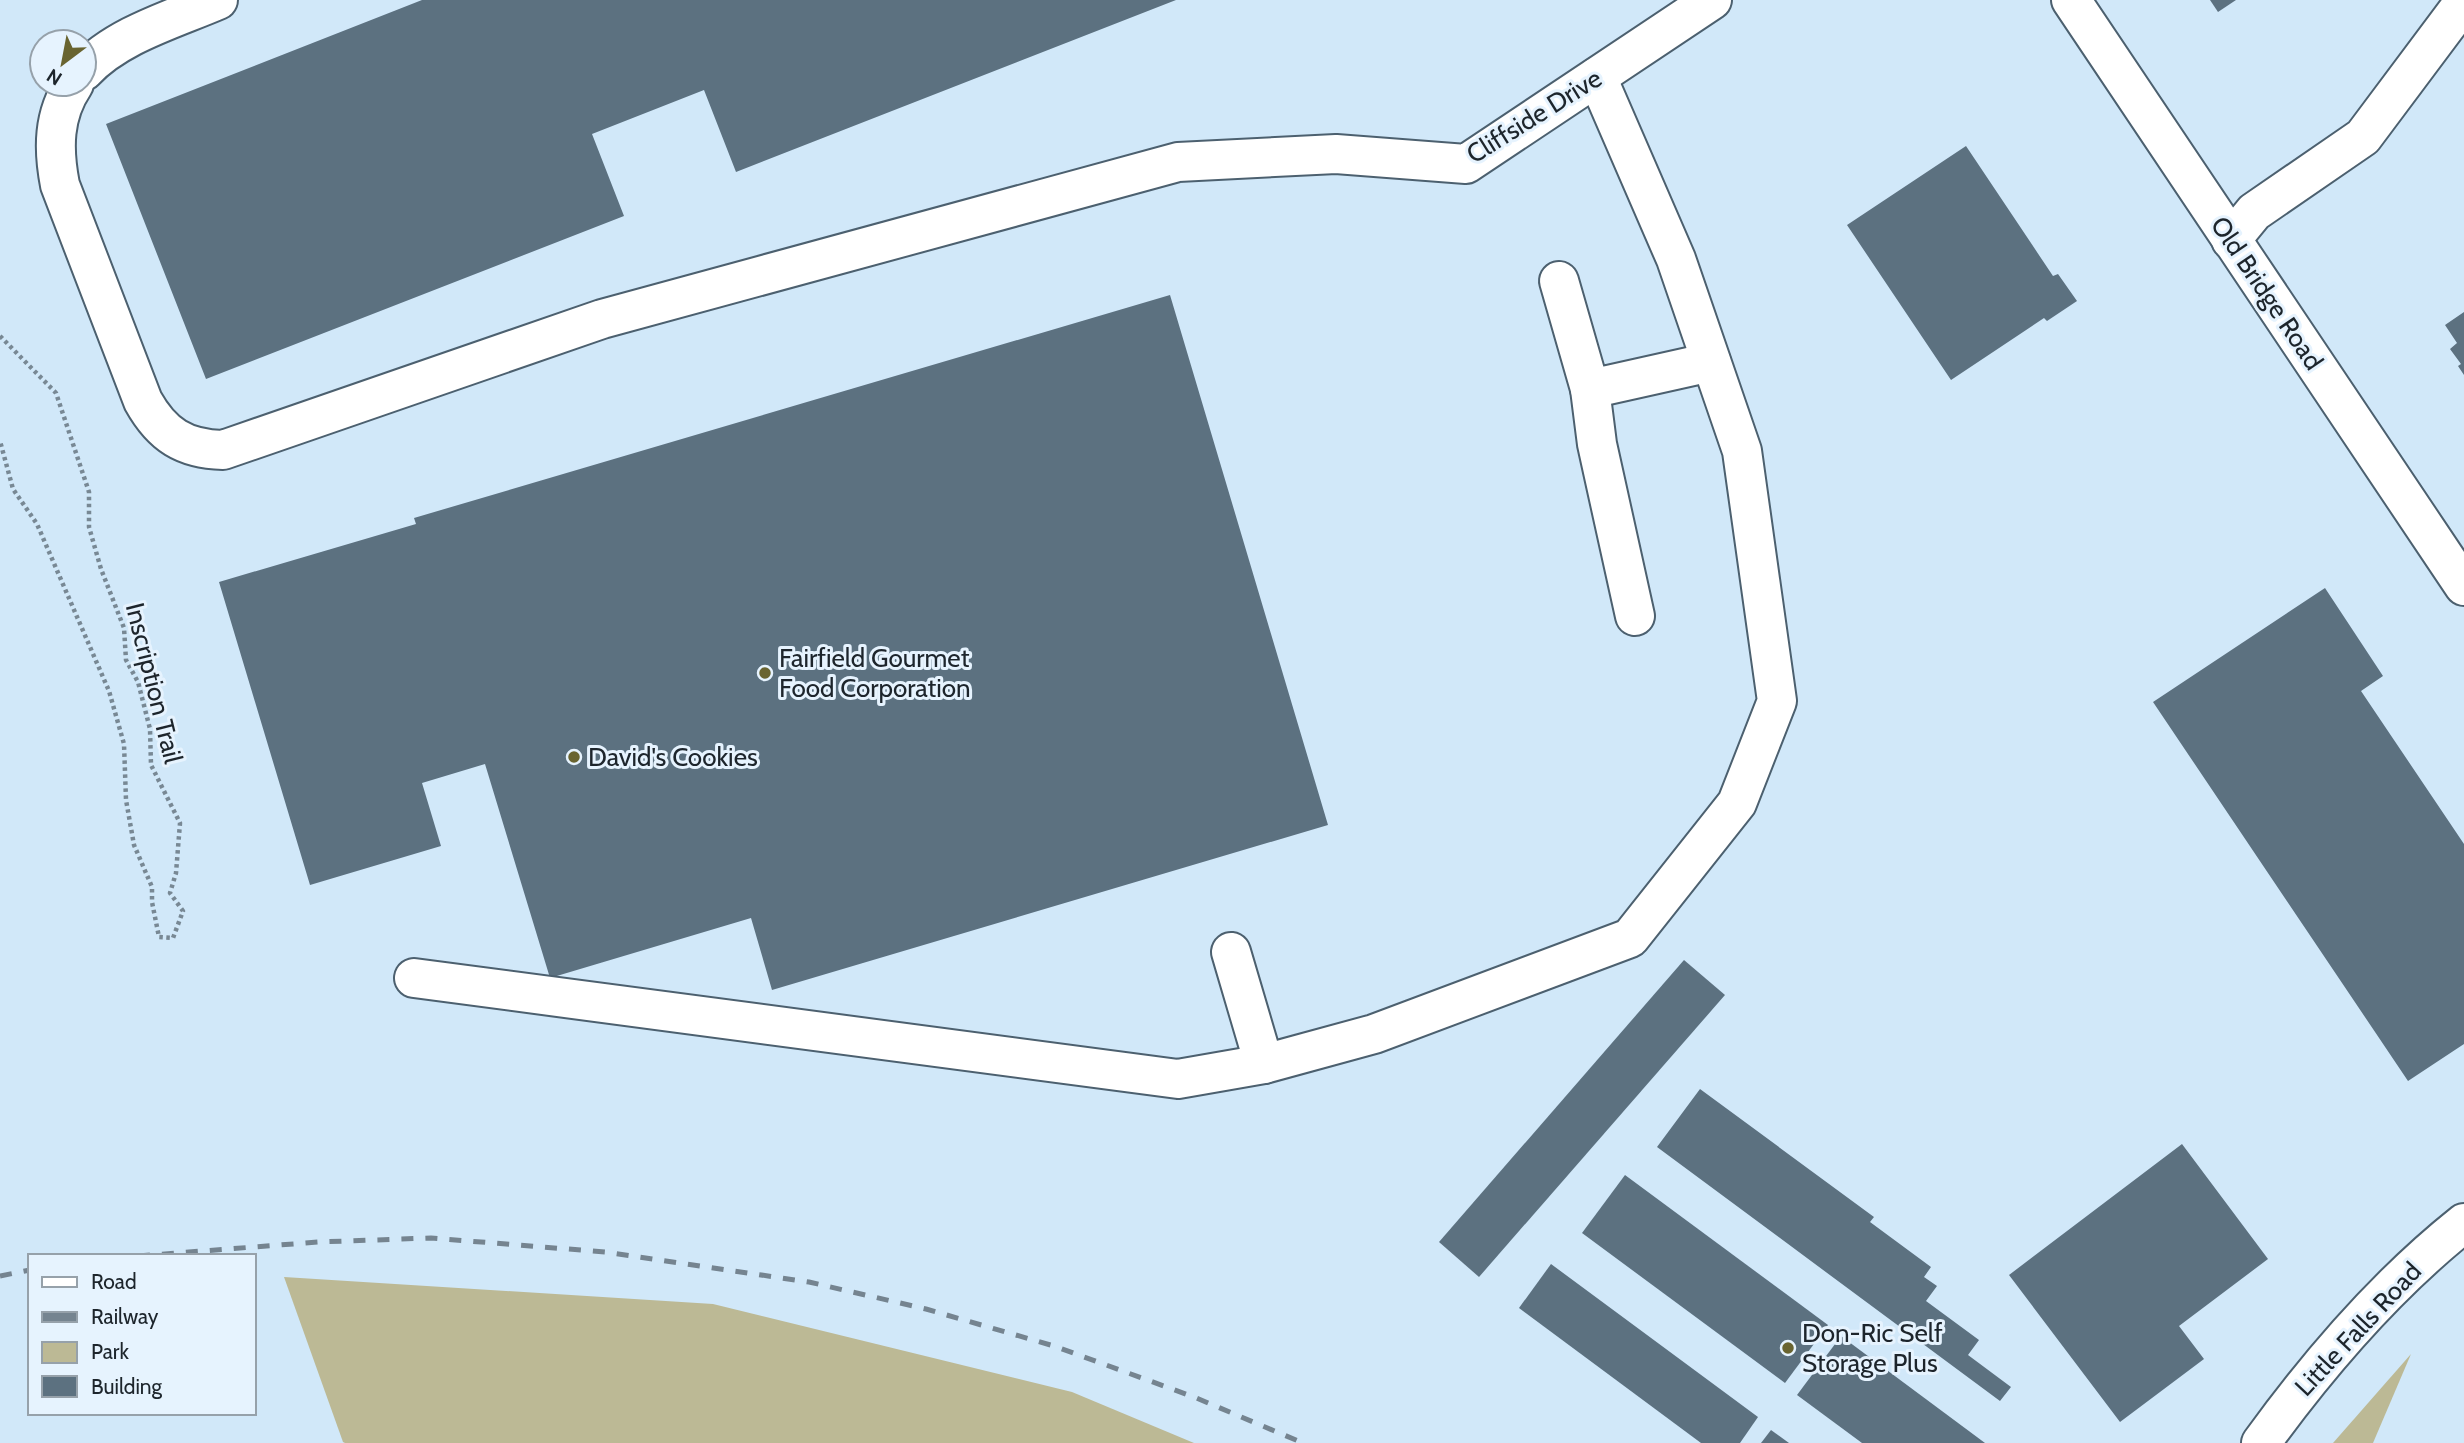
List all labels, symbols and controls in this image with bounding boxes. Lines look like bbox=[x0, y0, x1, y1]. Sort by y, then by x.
north arrow bbox=[28, 28, 98, 98]
street label: Cliffside Drive bbox=[1461, 62, 1607, 170]
text: N bbox=[42, 64, 66, 90]
street label: Old Bridge Road bbox=[2204, 210, 2330, 376]
street label: Inscription Trail bbox=[119, 599, 189, 767]
place label: Fairfield Gourmet Food Corporation bbox=[779, 642, 971, 704]
marker: Fairfield Gourmet Food Corporation bbox=[757, 665, 773, 681]
place label: David's Cookies bbox=[588, 741, 758, 773]
marker: David's Cookies bbox=[566, 749, 582, 765]
legend bbox=[28, 1254, 256, 1415]
street label: Little Falls Road bbox=[2288, 1256, 2428, 1402]
text: Road bbox=[91, 1269, 137, 1294]
text: Railway bbox=[91, 1304, 159, 1329]
place label: Don-Ric Self Storage Plus bbox=[1802, 1317, 1943, 1379]
text: Park bbox=[91, 1339, 129, 1364]
marker: Don-Ric Self Storage Plus bbox=[1780, 1340, 1796, 1356]
text: Building bbox=[91, 1374, 163, 1399]

